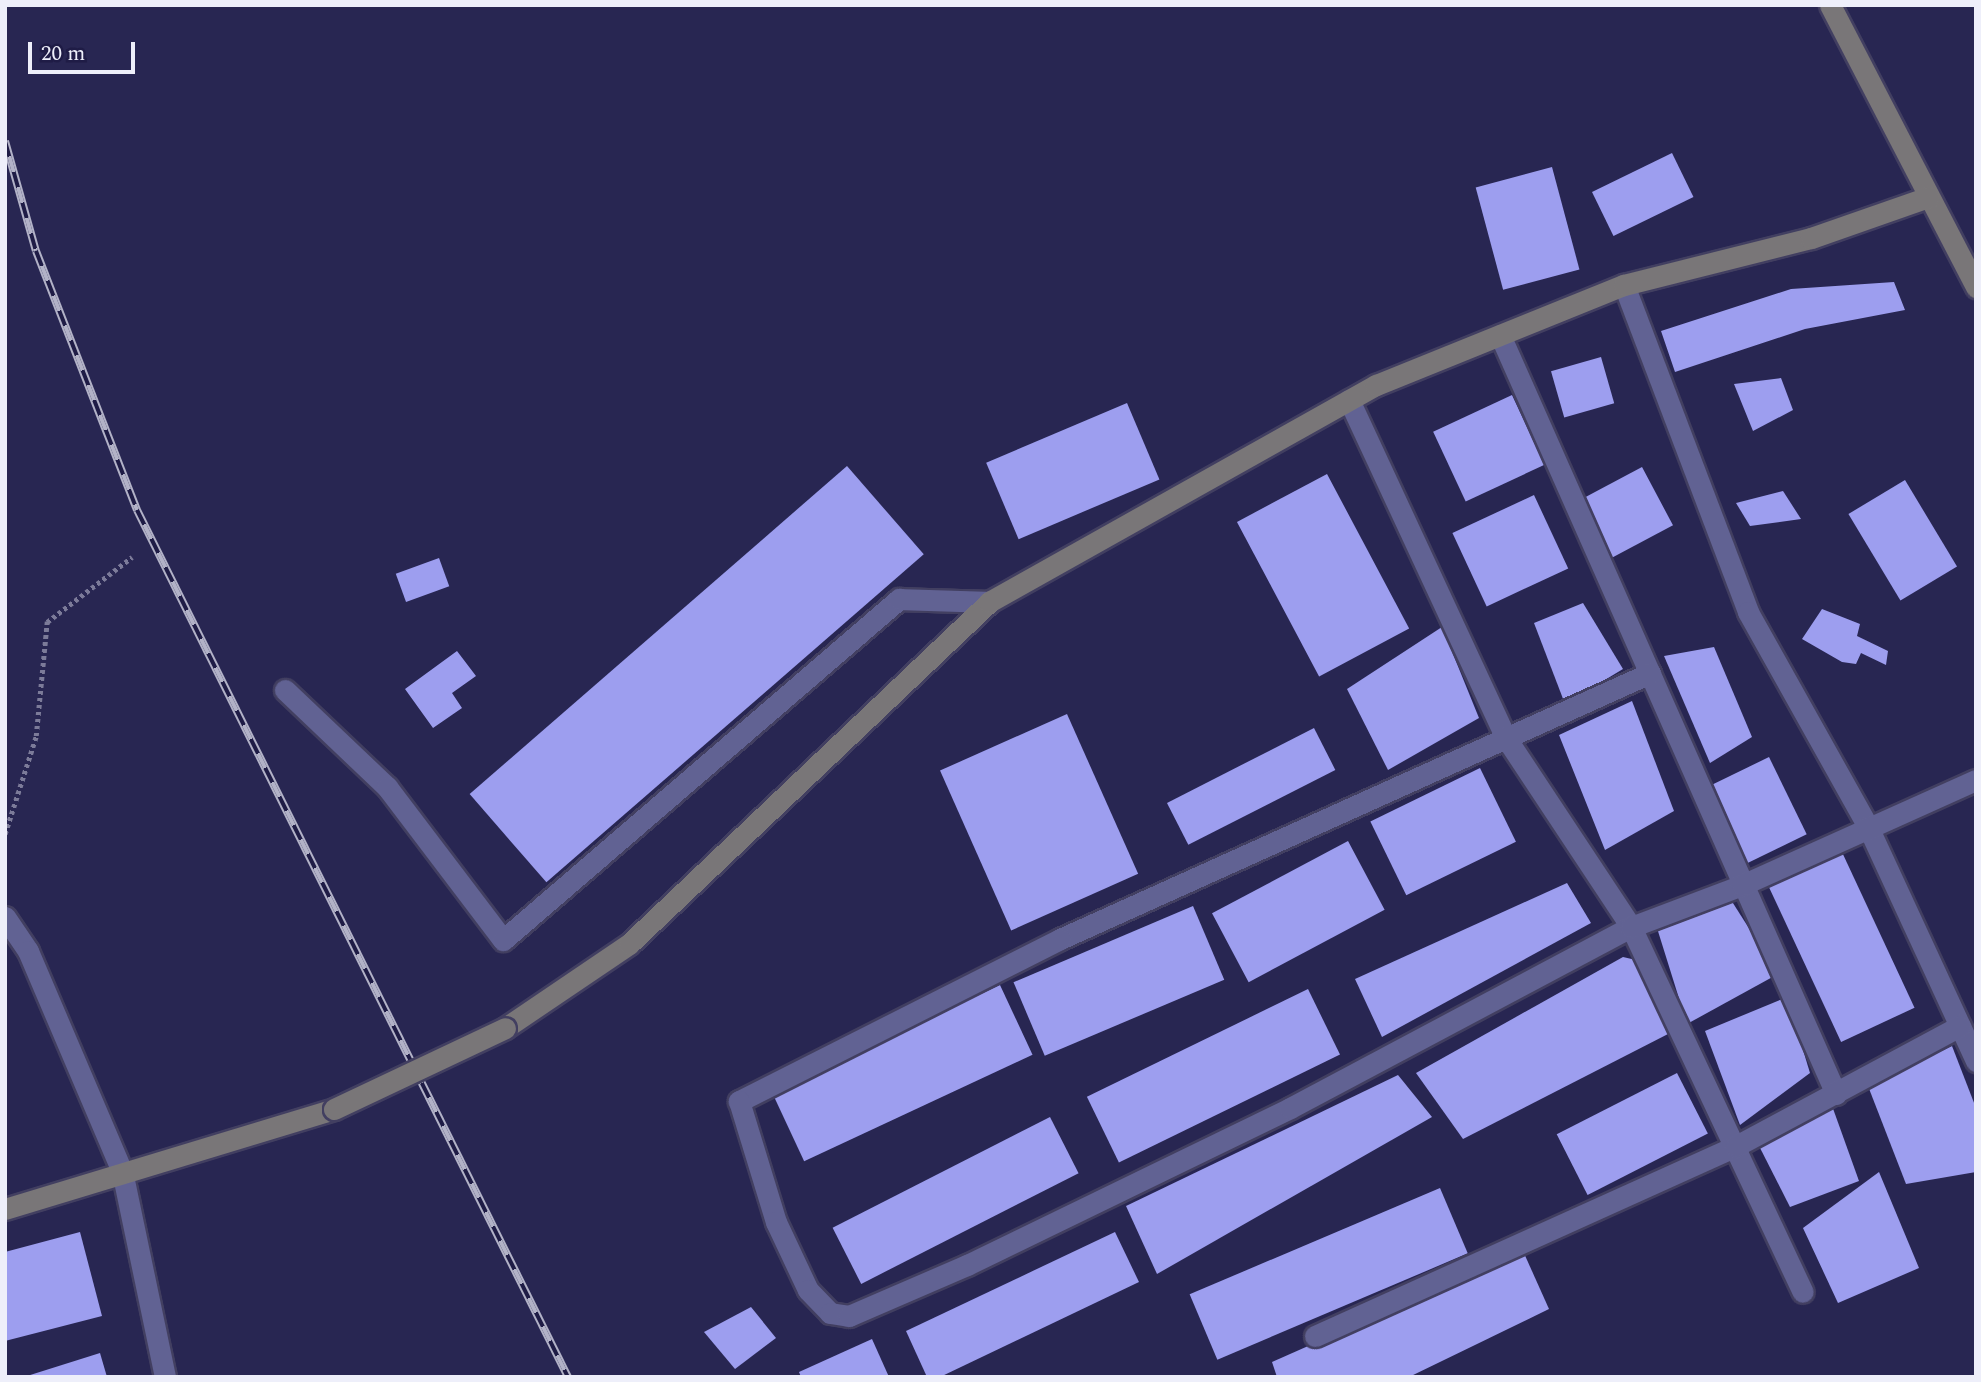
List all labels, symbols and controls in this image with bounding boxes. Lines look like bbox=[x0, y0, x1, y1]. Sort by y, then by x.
scale bar bbox=[32, 28, 138, 72]
text: 20 m bbox=[41, 38, 85, 70]

